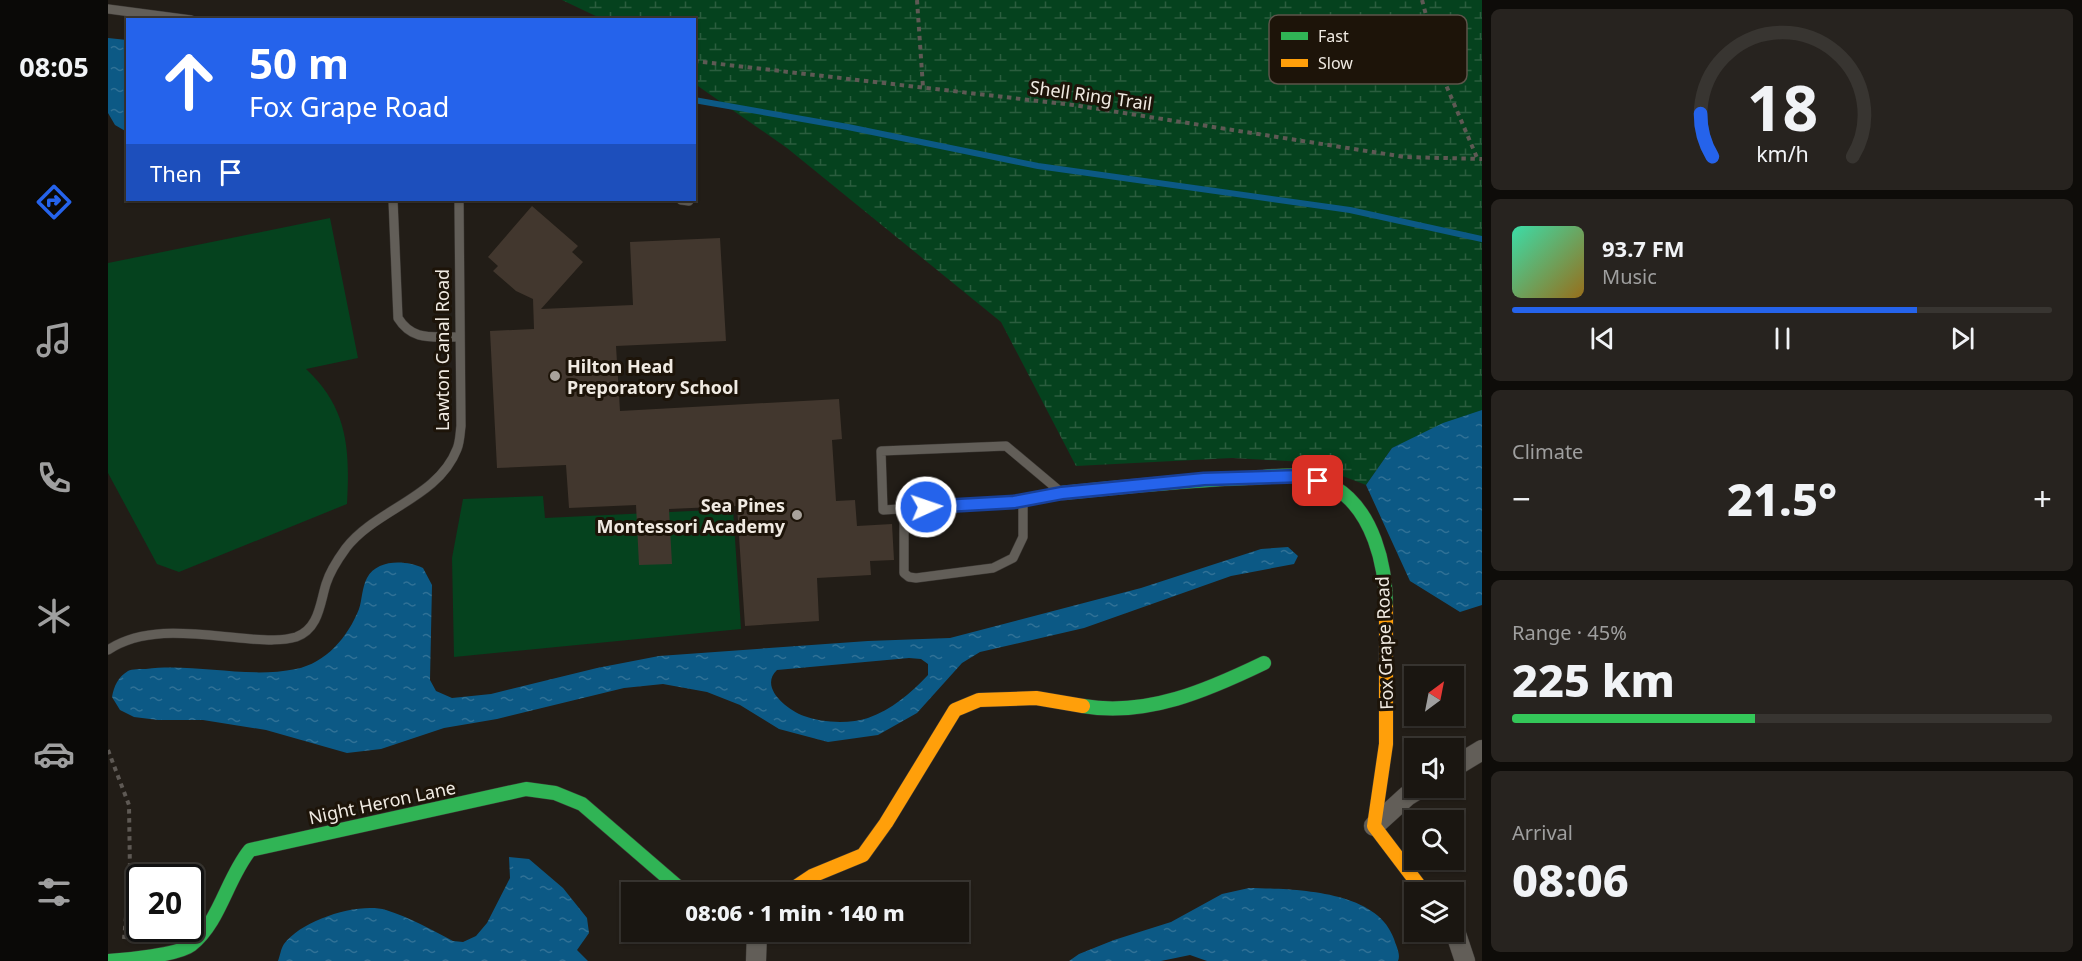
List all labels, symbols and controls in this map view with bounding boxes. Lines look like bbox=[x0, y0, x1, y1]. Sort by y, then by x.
legend bbox=[1269, 15, 1467, 84]
text: Fast bbox=[1318, 25, 1349, 47]
text: 50 m bbox=[249, 34, 349, 91]
icon: ahead bbox=[150, 42, 228, 120]
text: 08:05 bbox=[19, 48, 89, 85]
text: Slow bbox=[1318, 52, 1353, 74]
text: 18 bbox=[1746, 64, 1818, 149]
street label: Shell Ring Trail bbox=[1028, 75, 1154, 115]
text: Fox Grape Road bbox=[249, 88, 449, 125]
text: km/h bbox=[1756, 139, 1808, 168]
icon: arrive bbox=[214, 156, 247, 189]
text: Then bbox=[150, 158, 202, 188]
icon: directions bbox=[33, 181, 75, 223]
text: 93.7 FM bbox=[1602, 233, 1684, 263]
text: Music bbox=[1602, 263, 1657, 290]
street label: Lawton Canal Road bbox=[430, 269, 454, 431]
icon: music bbox=[33, 319, 75, 361]
icon: previous bbox=[1586, 322, 1619, 355]
icon: pause bbox=[1766, 322, 1799, 355]
icon: next bbox=[1946, 322, 1979, 355]
place label: Hilton Head Preporatory School bbox=[567, 354, 739, 399]
marker: Hilton Head Preporatory School bbox=[548, 369, 562, 383]
text: Climate bbox=[1512, 438, 1583, 465]
pin bbox=[1292, 455, 1343, 506]
icon: phone bbox=[33, 457, 75, 499]
icon: arrive bbox=[1301, 464, 1334, 497]
text: 21.5° bbox=[1727, 468, 1837, 529]
position arrow bbox=[894, 475, 958, 539]
text: − bbox=[1512, 476, 1531, 521]
text: + bbox=[2033, 476, 2052, 521]
place label: Sea Pines Montessori Academy bbox=[597, 493, 786, 538]
marker: Sea Pines Montessori Academy bbox=[790, 508, 804, 522]
street label: Fox Grape Road bbox=[1370, 576, 1398, 710]
icon: climate bbox=[33, 595, 75, 637]
text: Range · 45% bbox=[1512, 619, 1627, 646]
text: 225 km bbox=[1512, 649, 1675, 710]
north arrow bbox=[1404, 666, 1464, 726]
map controls bbox=[1404, 666, 1464, 942]
icon: car bbox=[33, 733, 75, 775]
button: sound bbox=[1404, 738, 1464, 798]
street label: Night Heron Lane bbox=[306, 775, 458, 829]
button: search bbox=[1404, 810, 1464, 870]
text: Arrival bbox=[1512, 819, 1573, 846]
text: 08:06 bbox=[1512, 849, 1629, 910]
speed limit sign: 20 bbox=[126, 864, 204, 942]
icon: filters bbox=[33, 871, 75, 913]
button: layers bbox=[1404, 882, 1464, 942]
text: 08:06 · 1 min · 140 m bbox=[685, 897, 905, 927]

